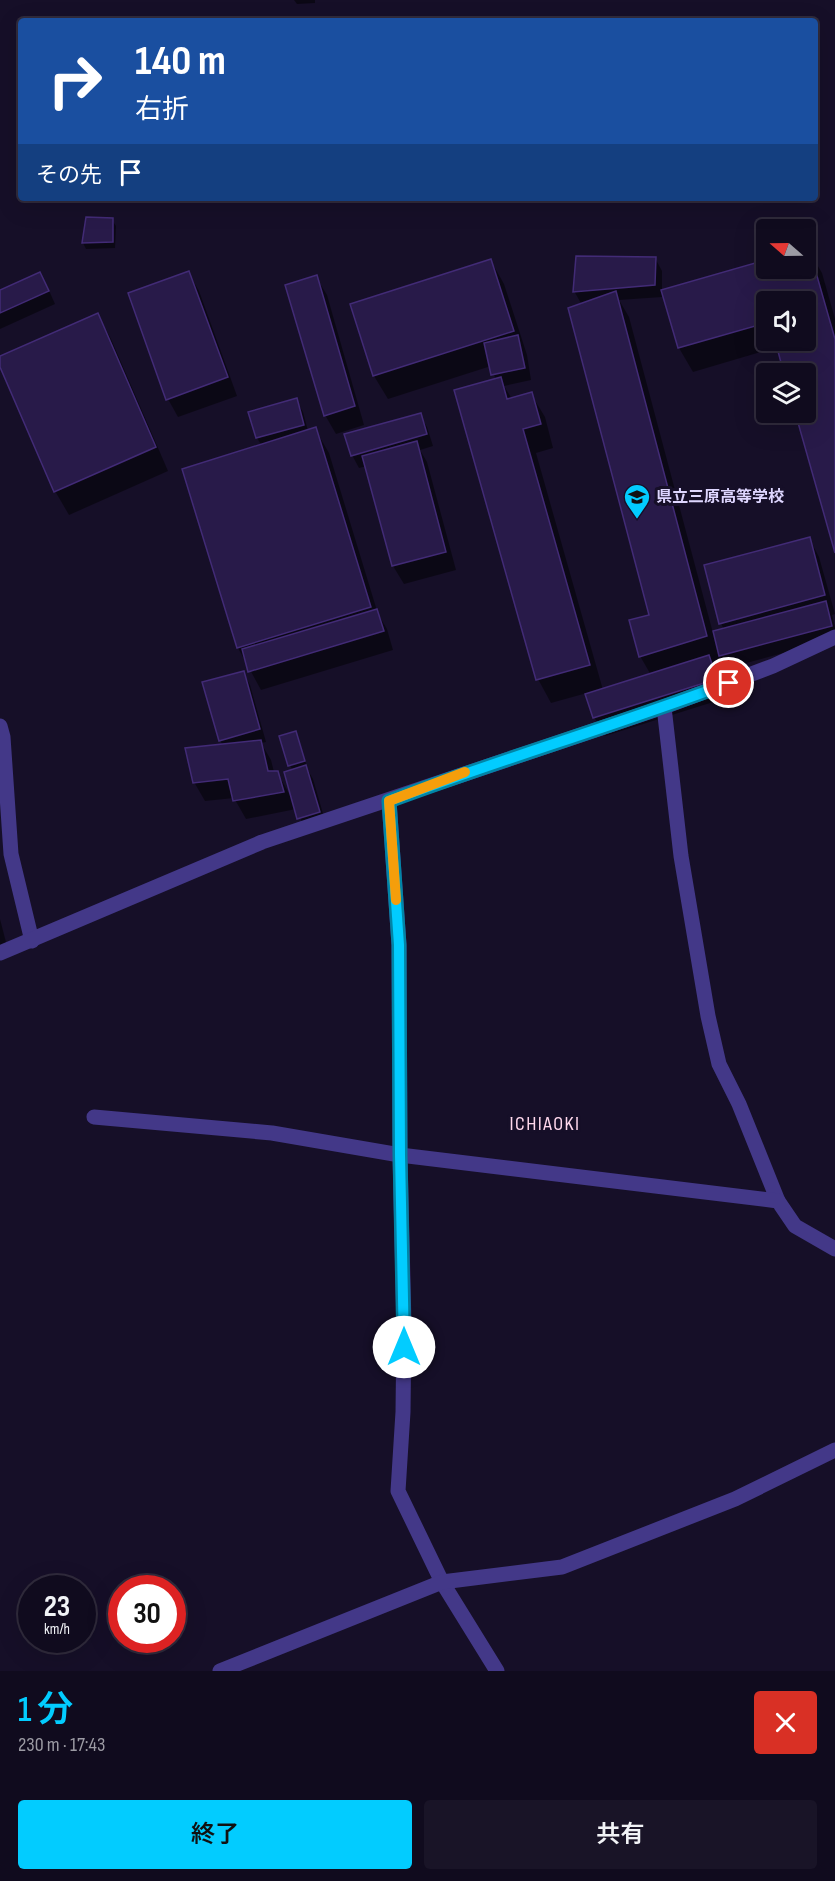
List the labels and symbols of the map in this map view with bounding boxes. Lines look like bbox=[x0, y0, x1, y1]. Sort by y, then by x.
north arrow bbox=[756, 219, 816, 279]
school or university icon: 県立三原高等学校 bbox=[622, 482, 652, 520]
place label: 県立三原高等学校 bbox=[656, 488, 784, 507]
pin bbox=[703, 657, 754, 708]
district label: ICHIAOKI bbox=[509, 1112, 581, 1136]
position arrow bbox=[372, 1315, 436, 1379]
speed limit sign: 30 bbox=[108, 1575, 186, 1653]

